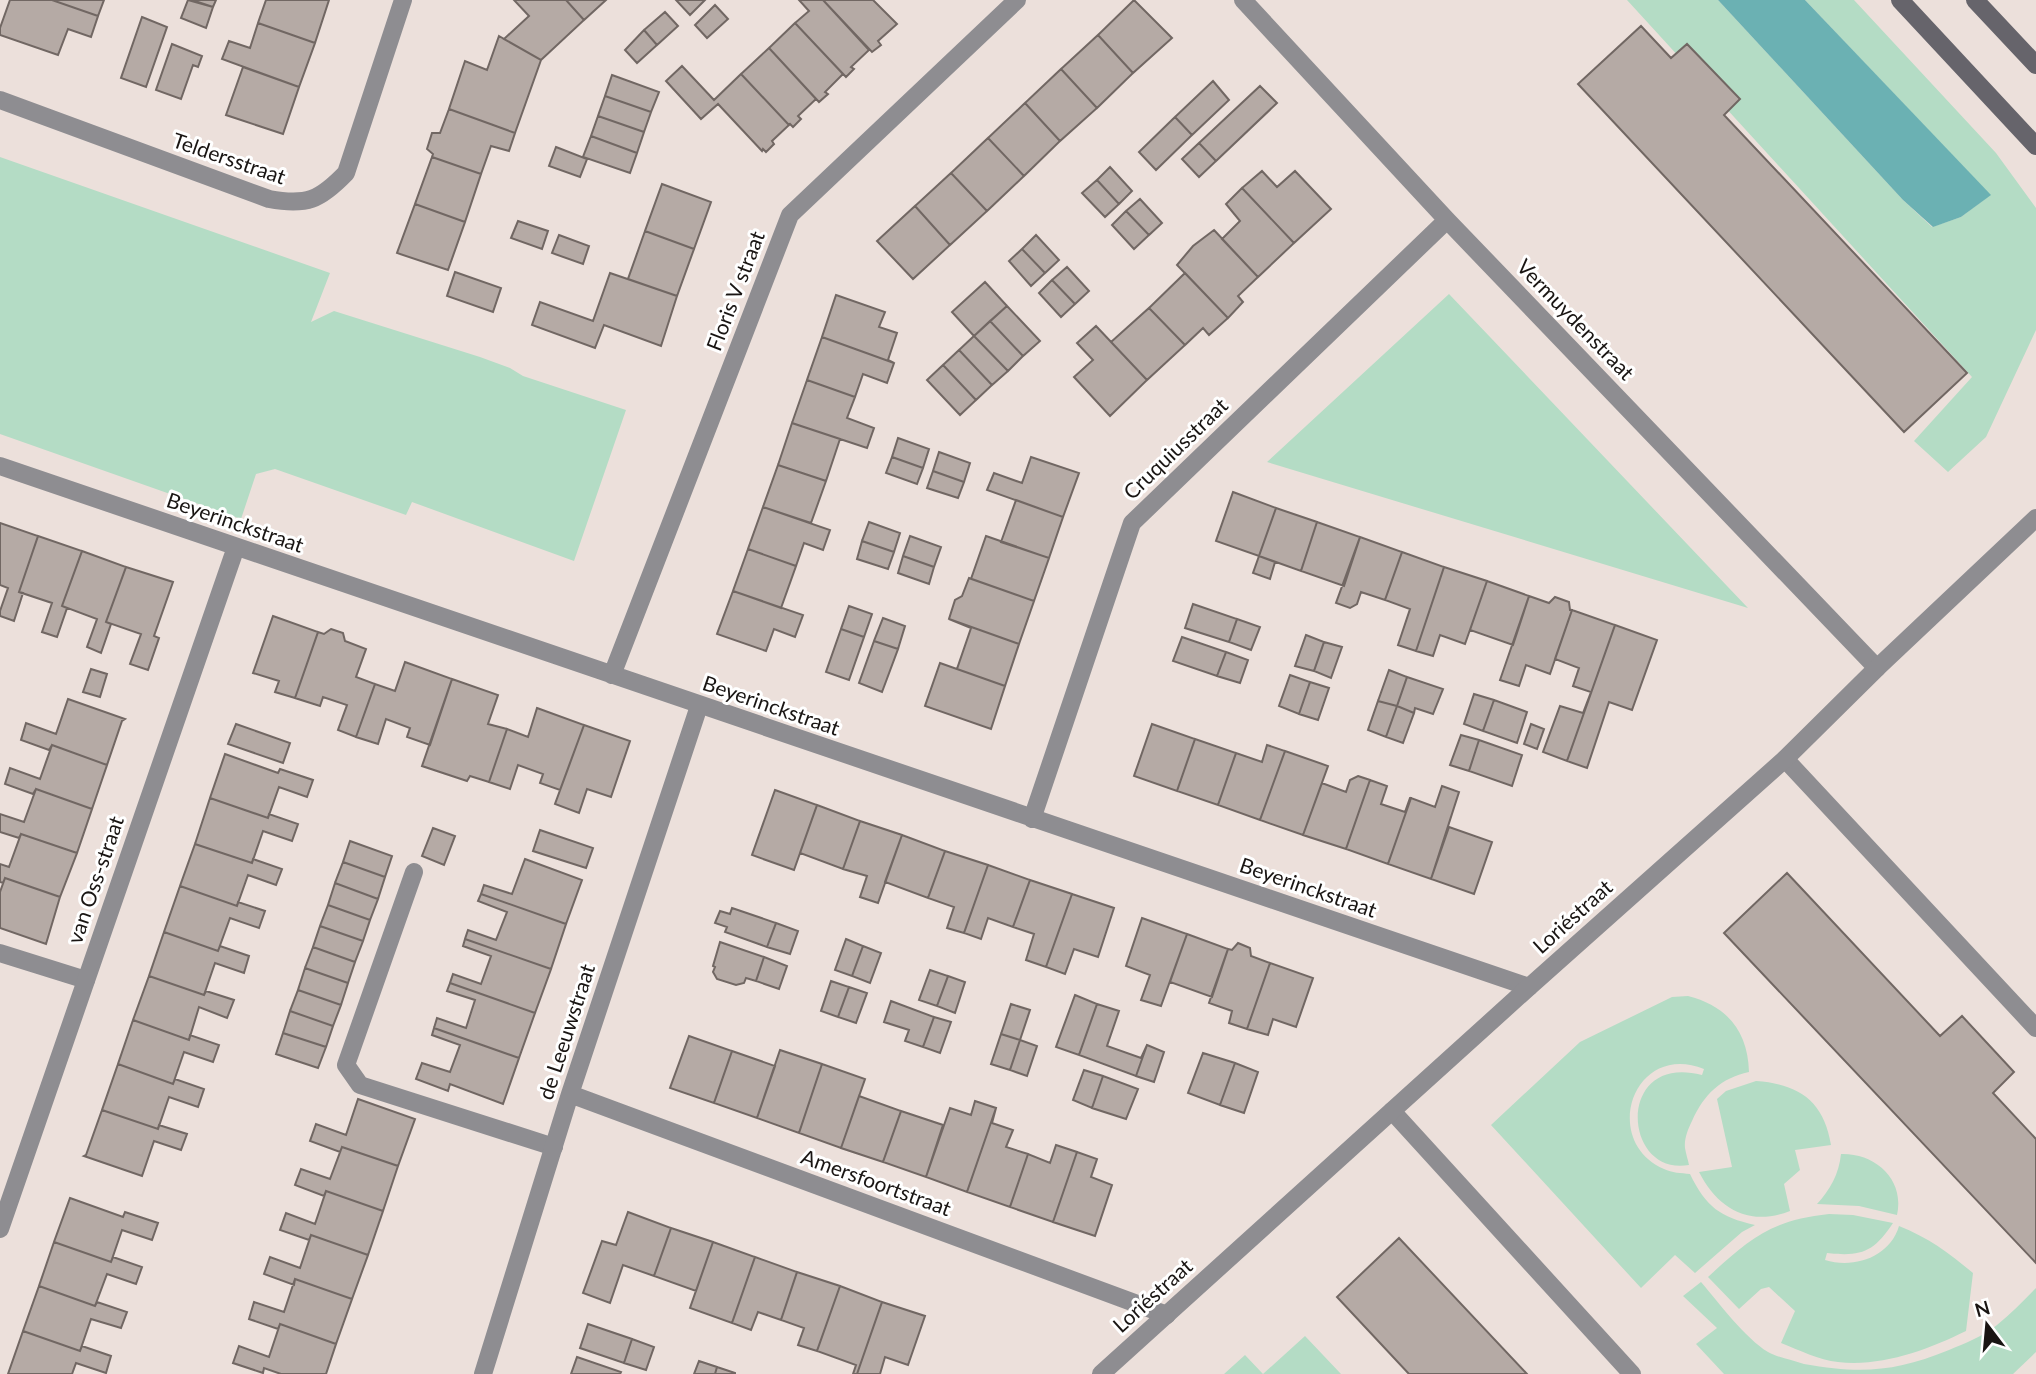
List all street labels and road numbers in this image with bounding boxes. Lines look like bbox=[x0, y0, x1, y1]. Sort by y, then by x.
street label: Teldersstraat bbox=[170, 127, 290, 189]
street label: Floris V straat bbox=[700, 227, 769, 354]
street label: Vermuydenstraat bbox=[1512, 254, 1640, 385]
street label: Cruquiusstraat bbox=[1118, 392, 1233, 504]
street label: Beyerinckstraat bbox=[164, 486, 308, 557]
street label: Beyerinckstraat bbox=[700, 669, 844, 740]
street label: van Oss-straat bbox=[61, 812, 128, 947]
street label: Beyerinckstraat bbox=[1237, 851, 1381, 922]
street label: Loriéstraat bbox=[1527, 873, 1617, 958]
street label: de Leeuwstraat bbox=[532, 960, 599, 1102]
street label: Amersfoortstraat bbox=[798, 1143, 955, 1220]
street label: Loriéstraat bbox=[1107, 1252, 1197, 1337]

